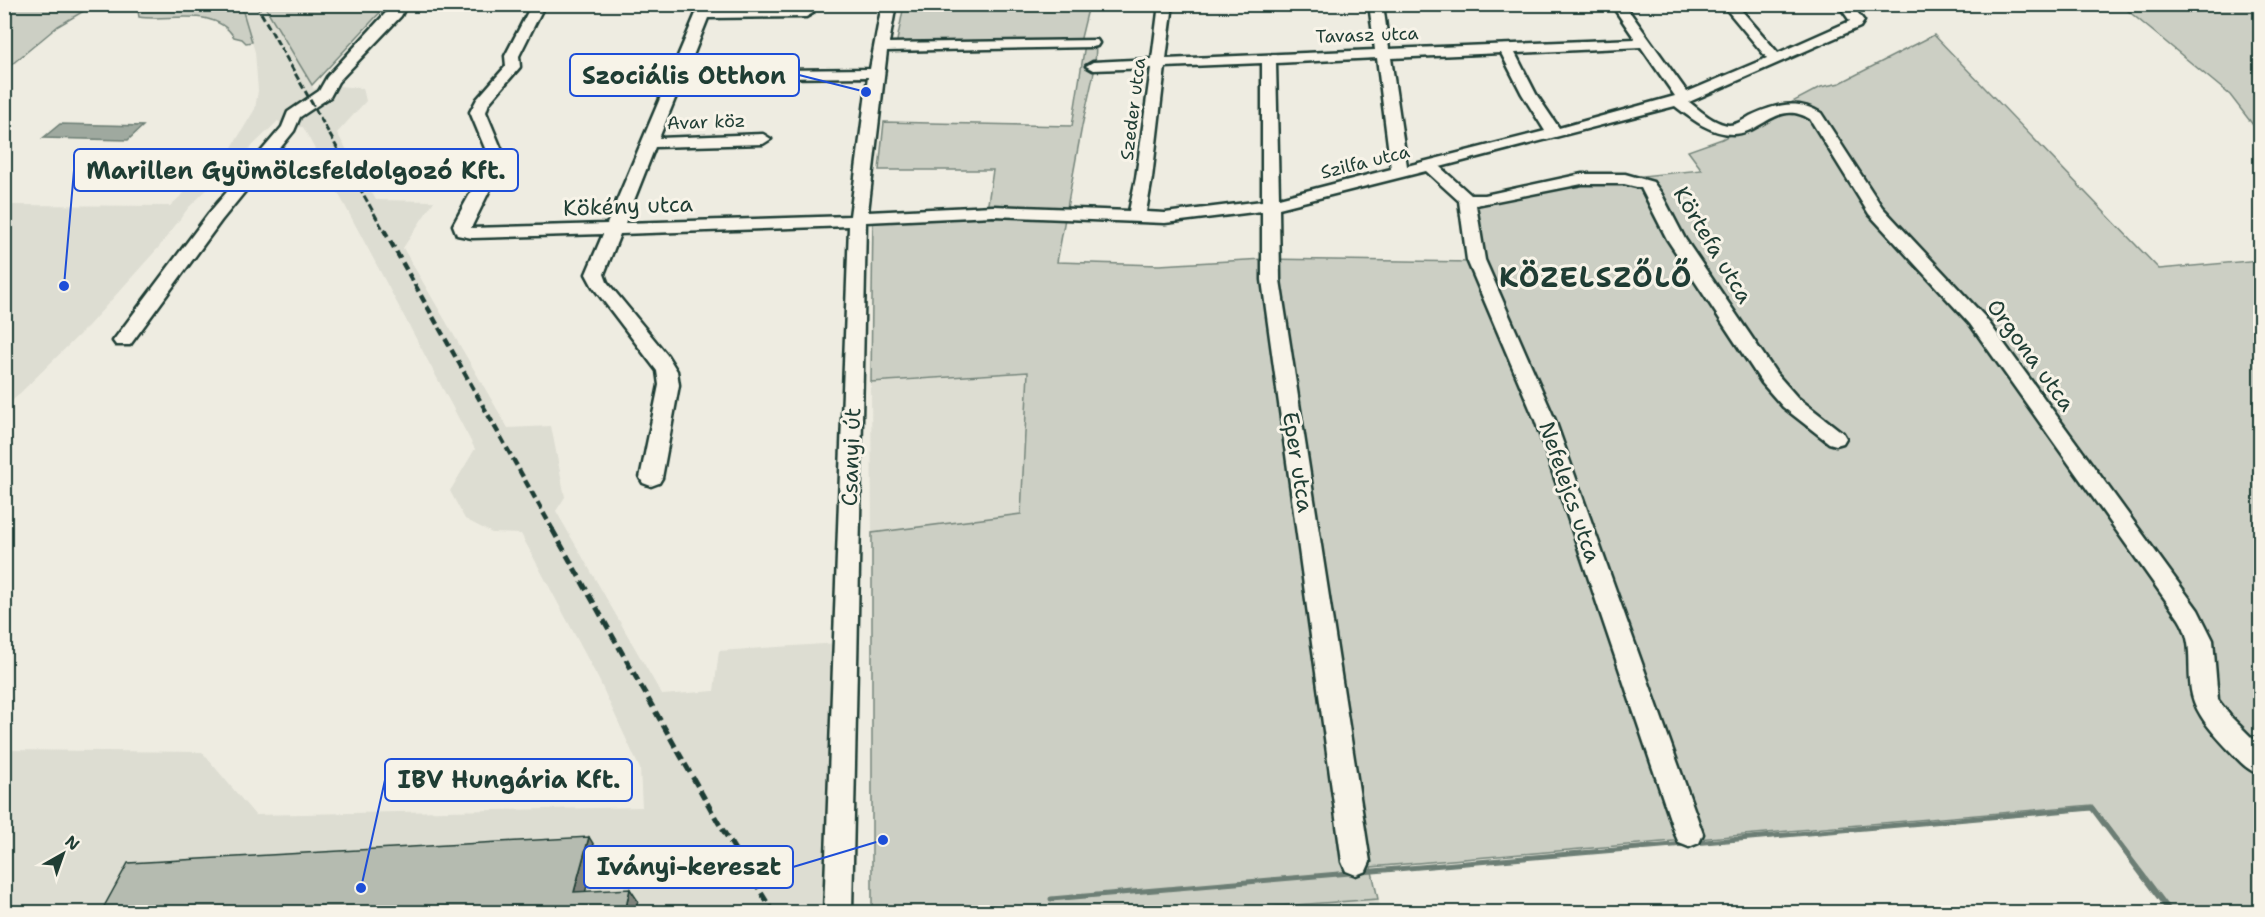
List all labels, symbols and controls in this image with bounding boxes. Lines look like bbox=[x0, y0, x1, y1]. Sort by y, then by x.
street label: Tavasz utca bbox=[1315, 21, 1419, 49]
callout: Szociális Otthon bbox=[570, 54, 799, 96]
street label: Szeder utca bbox=[1115, 56, 1151, 162]
text: Szociális Otthon bbox=[582, 60, 786, 92]
street label: Avar köz bbox=[666, 109, 746, 135]
street label: Szilfa utca bbox=[1318, 139, 1412, 185]
callout: Marillen Gyümölcsfeldolgozó Kft. bbox=[74, 149, 518, 191]
text: Marillen Gyümölcsfeldolgozó Kft. bbox=[86, 155, 506, 187]
street label: Körtefa utca bbox=[1667, 181, 1759, 309]
street label: Kökény utca bbox=[562, 189, 694, 223]
district label: KÖZELSZŐLŐ bbox=[1499, 257, 1693, 296]
street label: Orgona utca bbox=[1980, 293, 2082, 417]
street label: Csanyi út bbox=[835, 407, 867, 507]
street label: Eper utca bbox=[1276, 410, 1320, 515]
street label: Nefelejcs utca bbox=[1532, 417, 1608, 567]
callout: IBV Hungária Kft. bbox=[385, 759, 632, 801]
text: IBV Hungária Kft. bbox=[398, 764, 620, 796]
north arrow bbox=[33, 824, 93, 884]
text: N bbox=[61, 831, 84, 855]
callout: Iványi-kereszt bbox=[584, 846, 793, 888]
text: Iványi-kereszt bbox=[597, 851, 782, 883]

